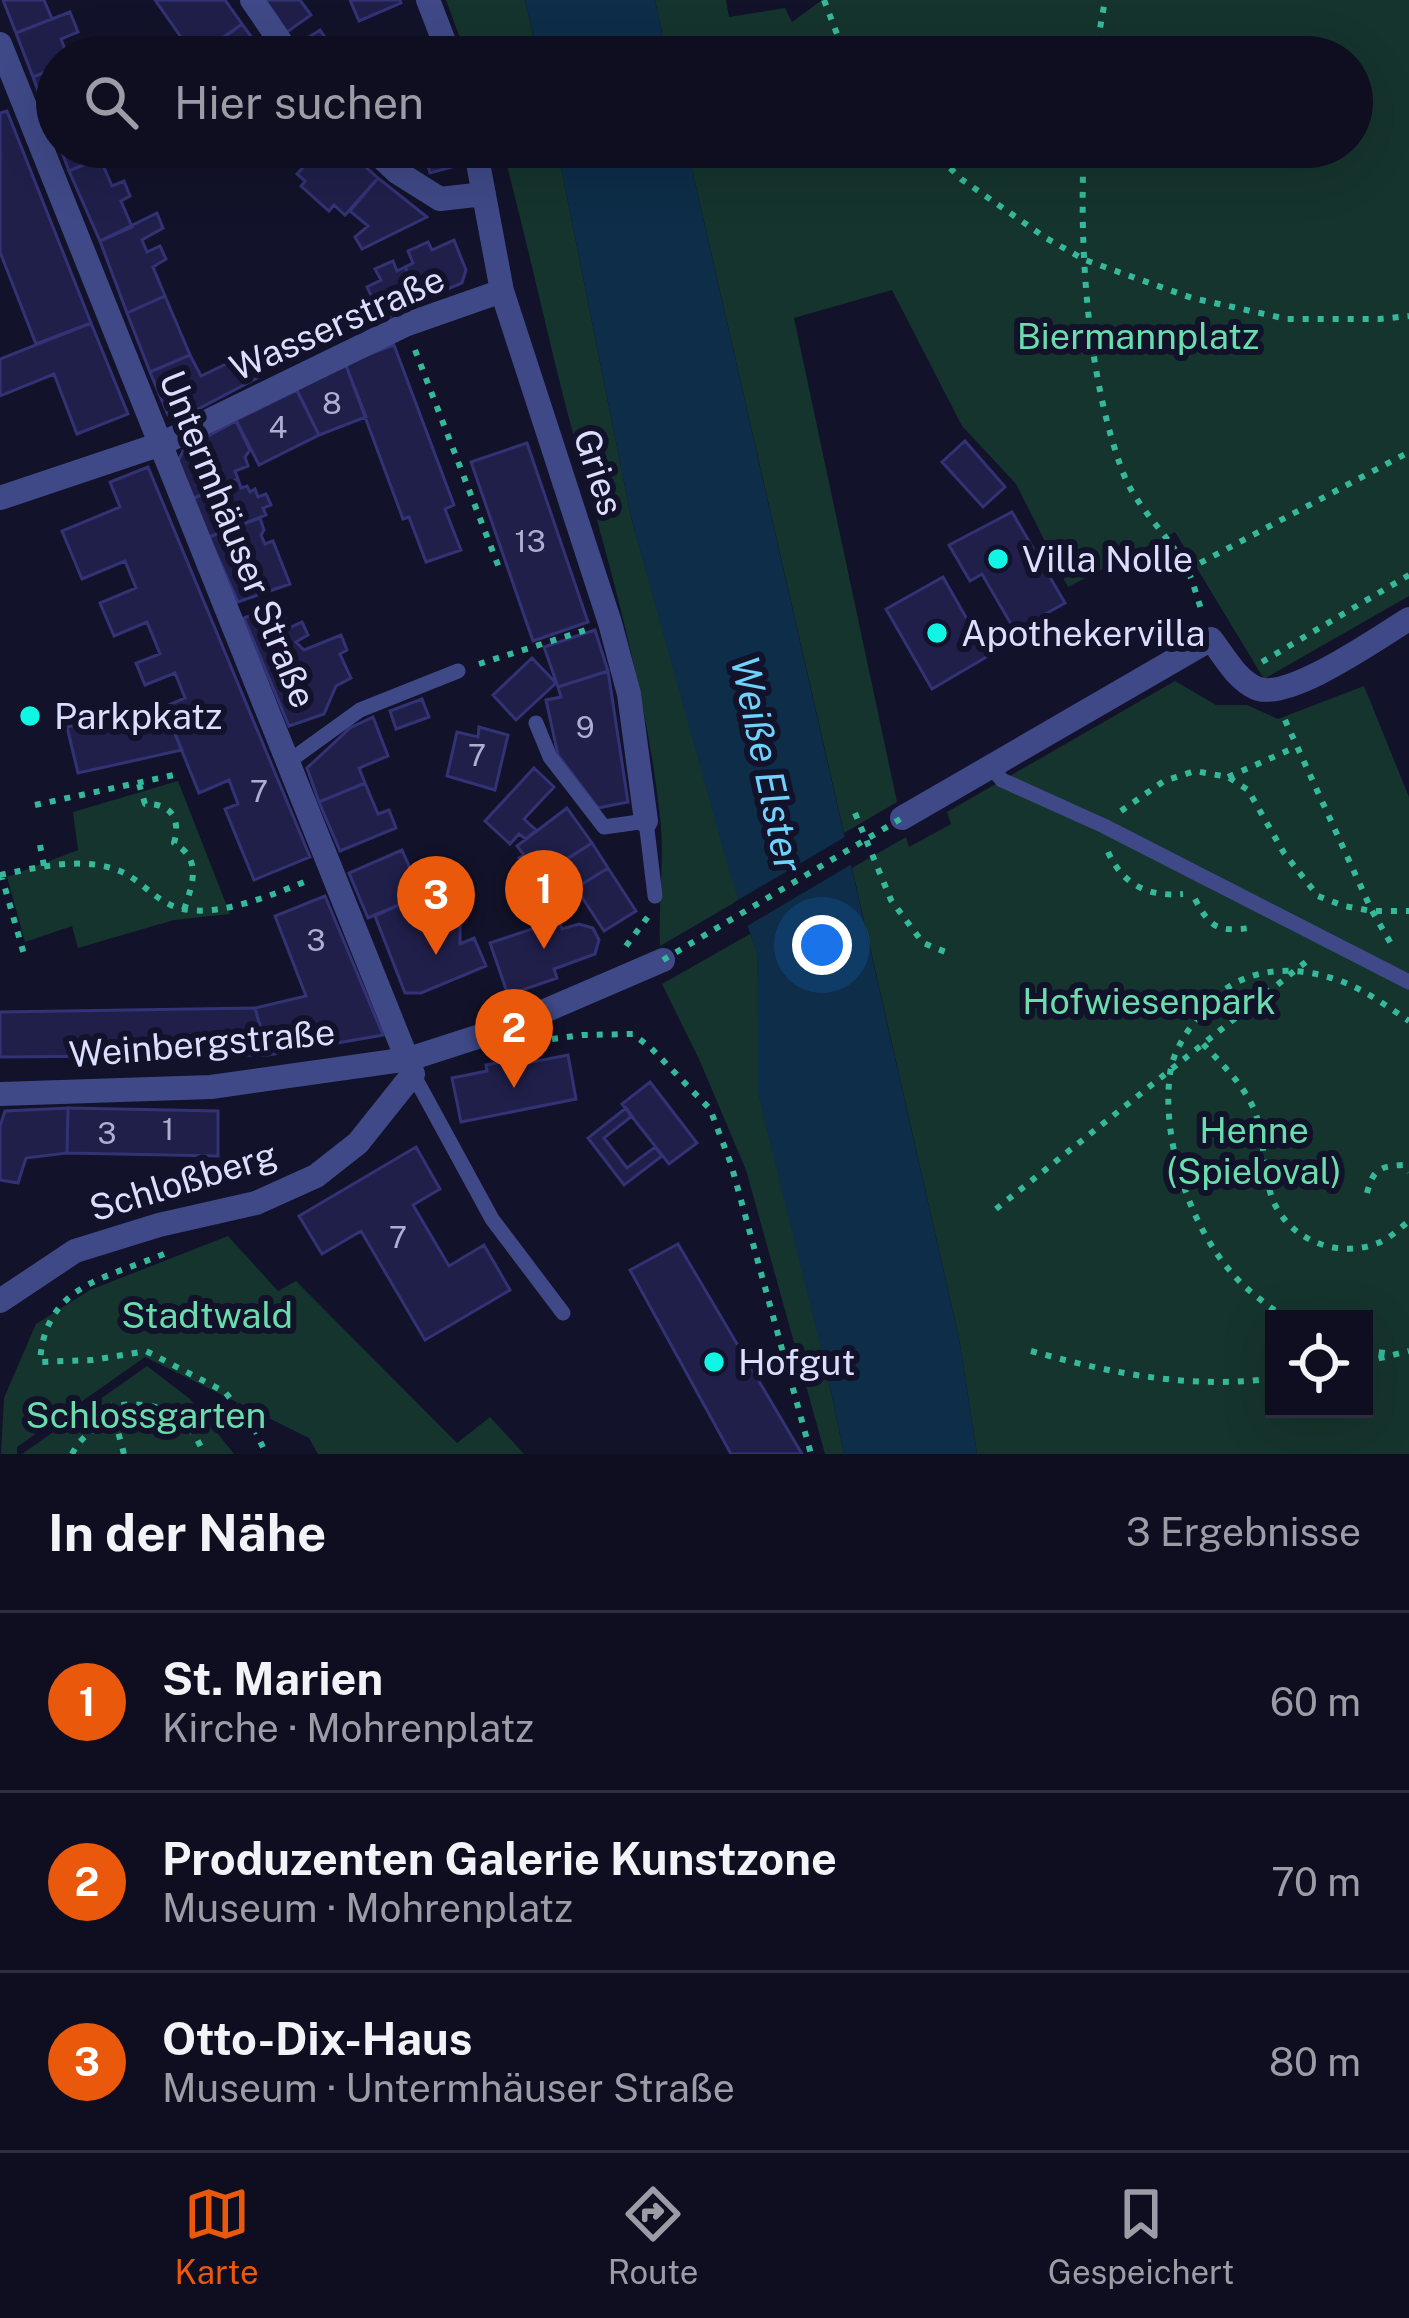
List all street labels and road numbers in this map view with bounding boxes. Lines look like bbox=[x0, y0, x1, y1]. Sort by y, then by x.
street label: Wasserstraße bbox=[223, 257, 451, 389]
street label: Untermhäuser Straße bbox=[151, 364, 325, 714]
street label: Gries bbox=[565, 424, 633, 520]
street label: Weinbergstraße bbox=[67, 1010, 337, 1076]
street label: Schloßberg bbox=[84, 1133, 282, 1229]

